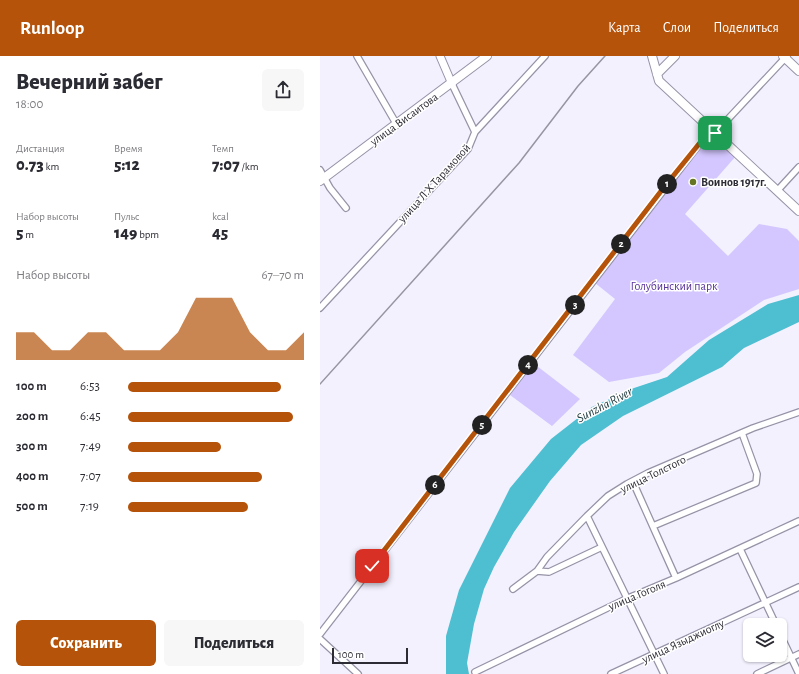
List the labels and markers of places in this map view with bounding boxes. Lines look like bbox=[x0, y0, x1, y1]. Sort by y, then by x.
pin bbox=[698, 116, 732, 150]
pin: 1 bbox=[657, 174, 677, 194]
place label: Воинов 1917г. bbox=[701, 176, 767, 188]
marker: Воинов 1917г. bbox=[688, 177, 698, 187]
pin: 2 bbox=[611, 234, 631, 254]
pin: 3 bbox=[565, 295, 585, 315]
pin: 4 bbox=[518, 355, 538, 375]
pin: 5 bbox=[472, 415, 492, 435]
pin: 6 bbox=[425, 475, 445, 495]
pin bbox=[355, 549, 389, 583]

